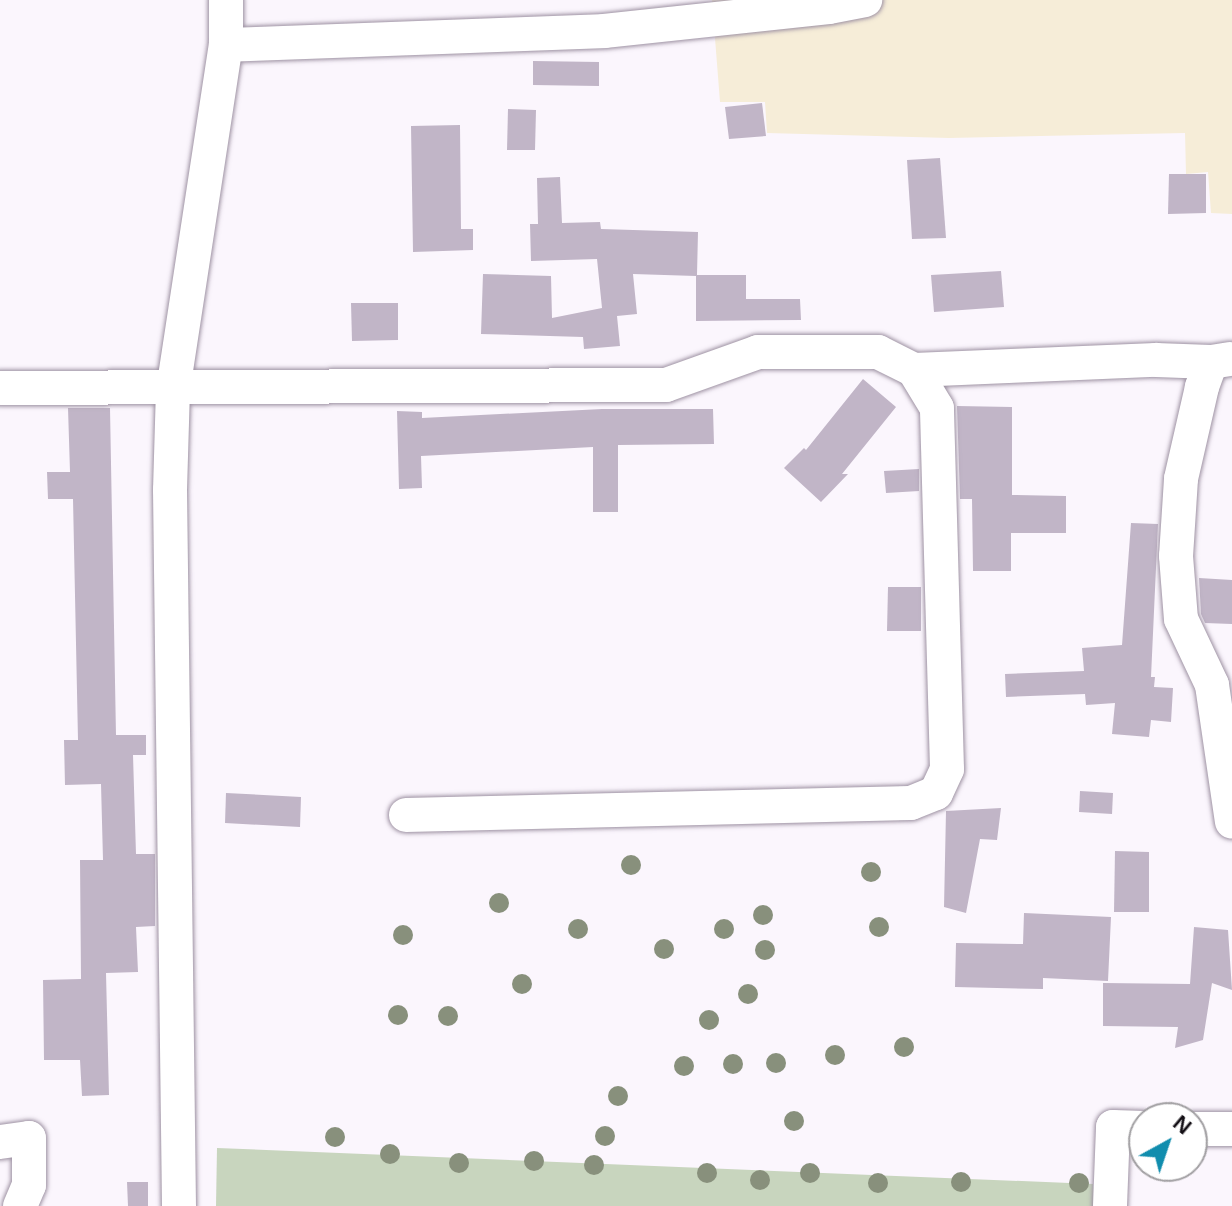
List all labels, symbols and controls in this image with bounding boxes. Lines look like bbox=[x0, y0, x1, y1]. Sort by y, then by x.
north arrow bbox=[1128, 1102, 1208, 1182]
text: N bbox=[1168, 1110, 1197, 1139]

